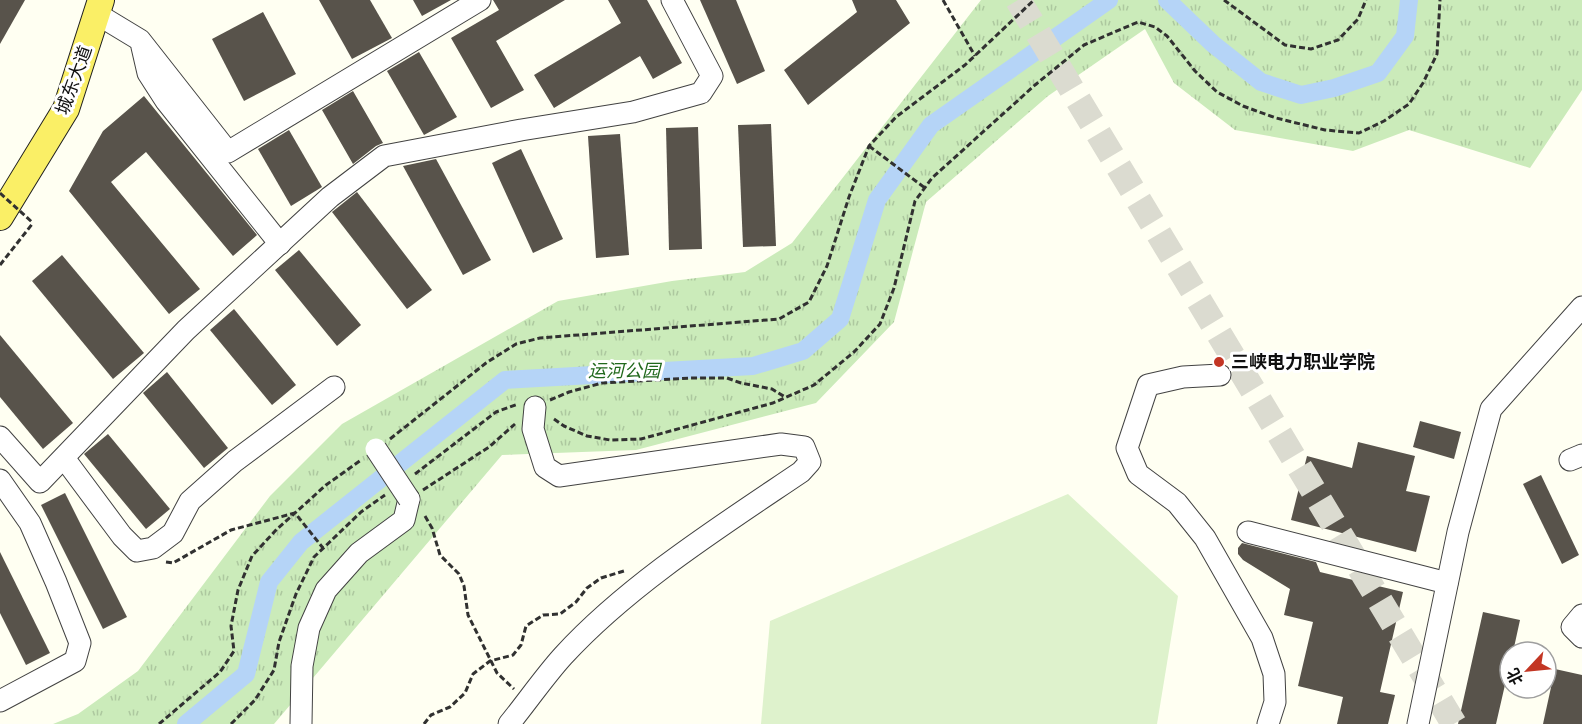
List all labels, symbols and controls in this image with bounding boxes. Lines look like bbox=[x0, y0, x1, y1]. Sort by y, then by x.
street label: 城东大道 bbox=[51, 42, 96, 117]
place label: 三峡电力职业学院 bbox=[1231, 351, 1375, 372]
marker: 三峡电力职业学院 bbox=[1212, 355, 1226, 369]
park label: 运河公园 bbox=[588, 360, 663, 381]
north arrow bbox=[1498, 640, 1558, 700]
text: 北 bbox=[1503, 665, 1527, 688]

